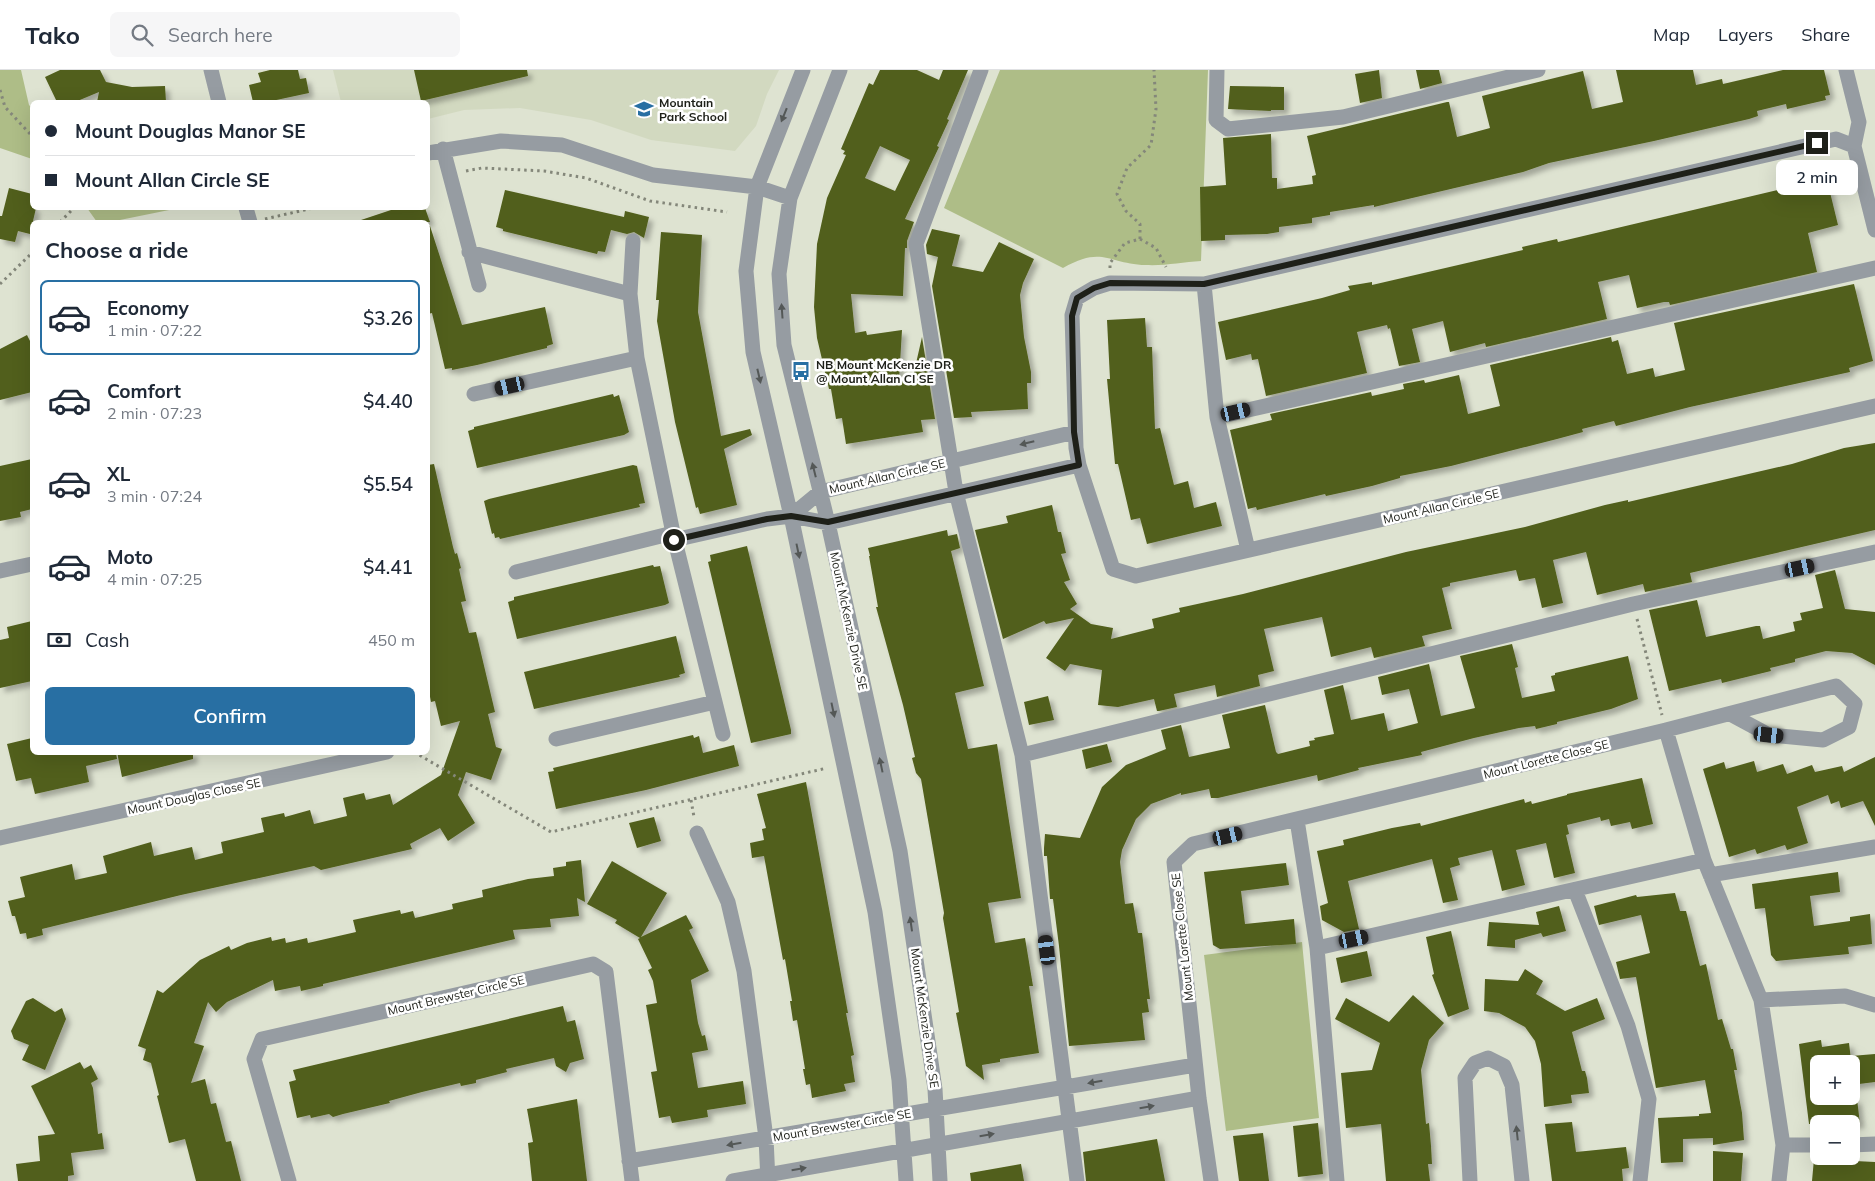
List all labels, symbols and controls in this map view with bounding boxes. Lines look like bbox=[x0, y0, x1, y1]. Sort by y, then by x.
search box bbox=[110, 12, 460, 57]
text: Tako bbox=[25, 20, 80, 50]
icon: search bbox=[128, 21, 156, 49]
text: Search here bbox=[168, 23, 273, 47]
text: Map bbox=[1653, 23, 1690, 46]
text: Layers bbox=[1718, 23, 1773, 46]
text: Share bbox=[1801, 23, 1850, 46]
place label: Mountain Park School bbox=[659, 95, 727, 124]
school or university icon: Mountain Park School bbox=[633, 98, 655, 120]
one-way arrow bbox=[780, 108, 788, 123]
text: Mount Douglas Manor SE bbox=[75, 119, 306, 143]
route end bbox=[1806, 132, 1828, 154]
callout: 2 min bbox=[1776, 160, 1858, 196]
text: 2 min bbox=[1796, 167, 1838, 187]
text: Mount Allan Circle SE bbox=[75, 168, 270, 192]
text: Choose a ride bbox=[45, 236, 188, 264]
icon: car bbox=[47, 295, 92, 340]
text: Economy bbox=[107, 296, 189, 320]
one-way arrow bbox=[777, 302, 785, 318]
text: $3.26 bbox=[363, 306, 413, 330]
text: 1 min · 07:22 bbox=[107, 320, 202, 340]
place label: NB Mount McKenzie DR @ Mount Allan CI SE bbox=[816, 357, 952, 386]
bus stop icon: NB Mount McKenzie DR @ Mount Allan CI SE bbox=[790, 360, 812, 382]
one-way arrow bbox=[755, 368, 763, 383]
car bbox=[493, 375, 526, 397]
icon: car bbox=[47, 378, 92, 423]
text: Comfort bbox=[107, 379, 181, 403]
text: $4.40 bbox=[363, 389, 413, 413]
car bbox=[1219, 401, 1252, 423]
text: 2 min · 07:23 bbox=[107, 403, 202, 423]
one-way arrow bbox=[1020, 439, 1035, 447]
street label: Mount Allan Circle SE bbox=[827, 455, 947, 497]
icon: car bbox=[47, 461, 92, 506]
text: XL bbox=[107, 462, 130, 486]
one-way arrow bbox=[810, 462, 818, 477]
text: $5.54 bbox=[363, 472, 413, 496]
street label: Mount Allan Circle SE bbox=[1381, 485, 1501, 527]
text: 3 min · 07:24 bbox=[107, 486, 202, 506]
route start bbox=[663, 529, 685, 551]
icon: car bbox=[47, 544, 92, 589]
one-way arrow bbox=[795, 544, 803, 560]
text: Moto bbox=[107, 545, 153, 569]
street label: Mount McKenzie Drive SE bbox=[827, 550, 871, 692]
text: $4.41 bbox=[363, 555, 413, 579]
car bbox=[1783, 558, 1816, 578]
text: 4 min · 07:25 bbox=[107, 569, 202, 589]
icon: cash bbox=[45, 626, 73, 654]
text: Cash bbox=[85, 628, 130, 652]
text: 450 m bbox=[368, 630, 415, 650]
button: Confirm bbox=[45, 687, 415, 745]
one-way arrow bbox=[829, 703, 837, 718]
car bbox=[1753, 726, 1784, 744]
street label: Mount Lorette Close SE bbox=[1482, 736, 1610, 782]
one-way arrow bbox=[877, 757, 885, 772]
street label: Mount Douglas Close SE bbox=[126, 775, 262, 817]
car bbox=[1211, 825, 1244, 847]
street label: Mount Lorette Close SE bbox=[1168, 872, 1196, 1002]
one-way arrow bbox=[907, 916, 915, 932]
car bbox=[1337, 929, 1370, 949]
car bbox=[1037, 934, 1056, 966]
street label: Mount McKenzie Drive SE bbox=[908, 947, 942, 1089]
street label: Mount Brewster Circle SE bbox=[386, 972, 526, 1018]
map controls bbox=[1810, 1055, 1860, 1165]
button: + bbox=[1810, 1055, 1860, 1105]
one-way arrow bbox=[1087, 1078, 1103, 1086]
one-way arrow bbox=[1139, 1103, 1155, 1111]
street label: Mount Brewster Circle SE bbox=[772, 1105, 912, 1145]
button: − bbox=[1810, 1115, 1860, 1165]
one-way arrow bbox=[1513, 1124, 1521, 1140]
one-way arrow bbox=[979, 1131, 995, 1139]
one-way arrow bbox=[725, 1140, 741, 1148]
one-way arrow bbox=[791, 1165, 807, 1173]

